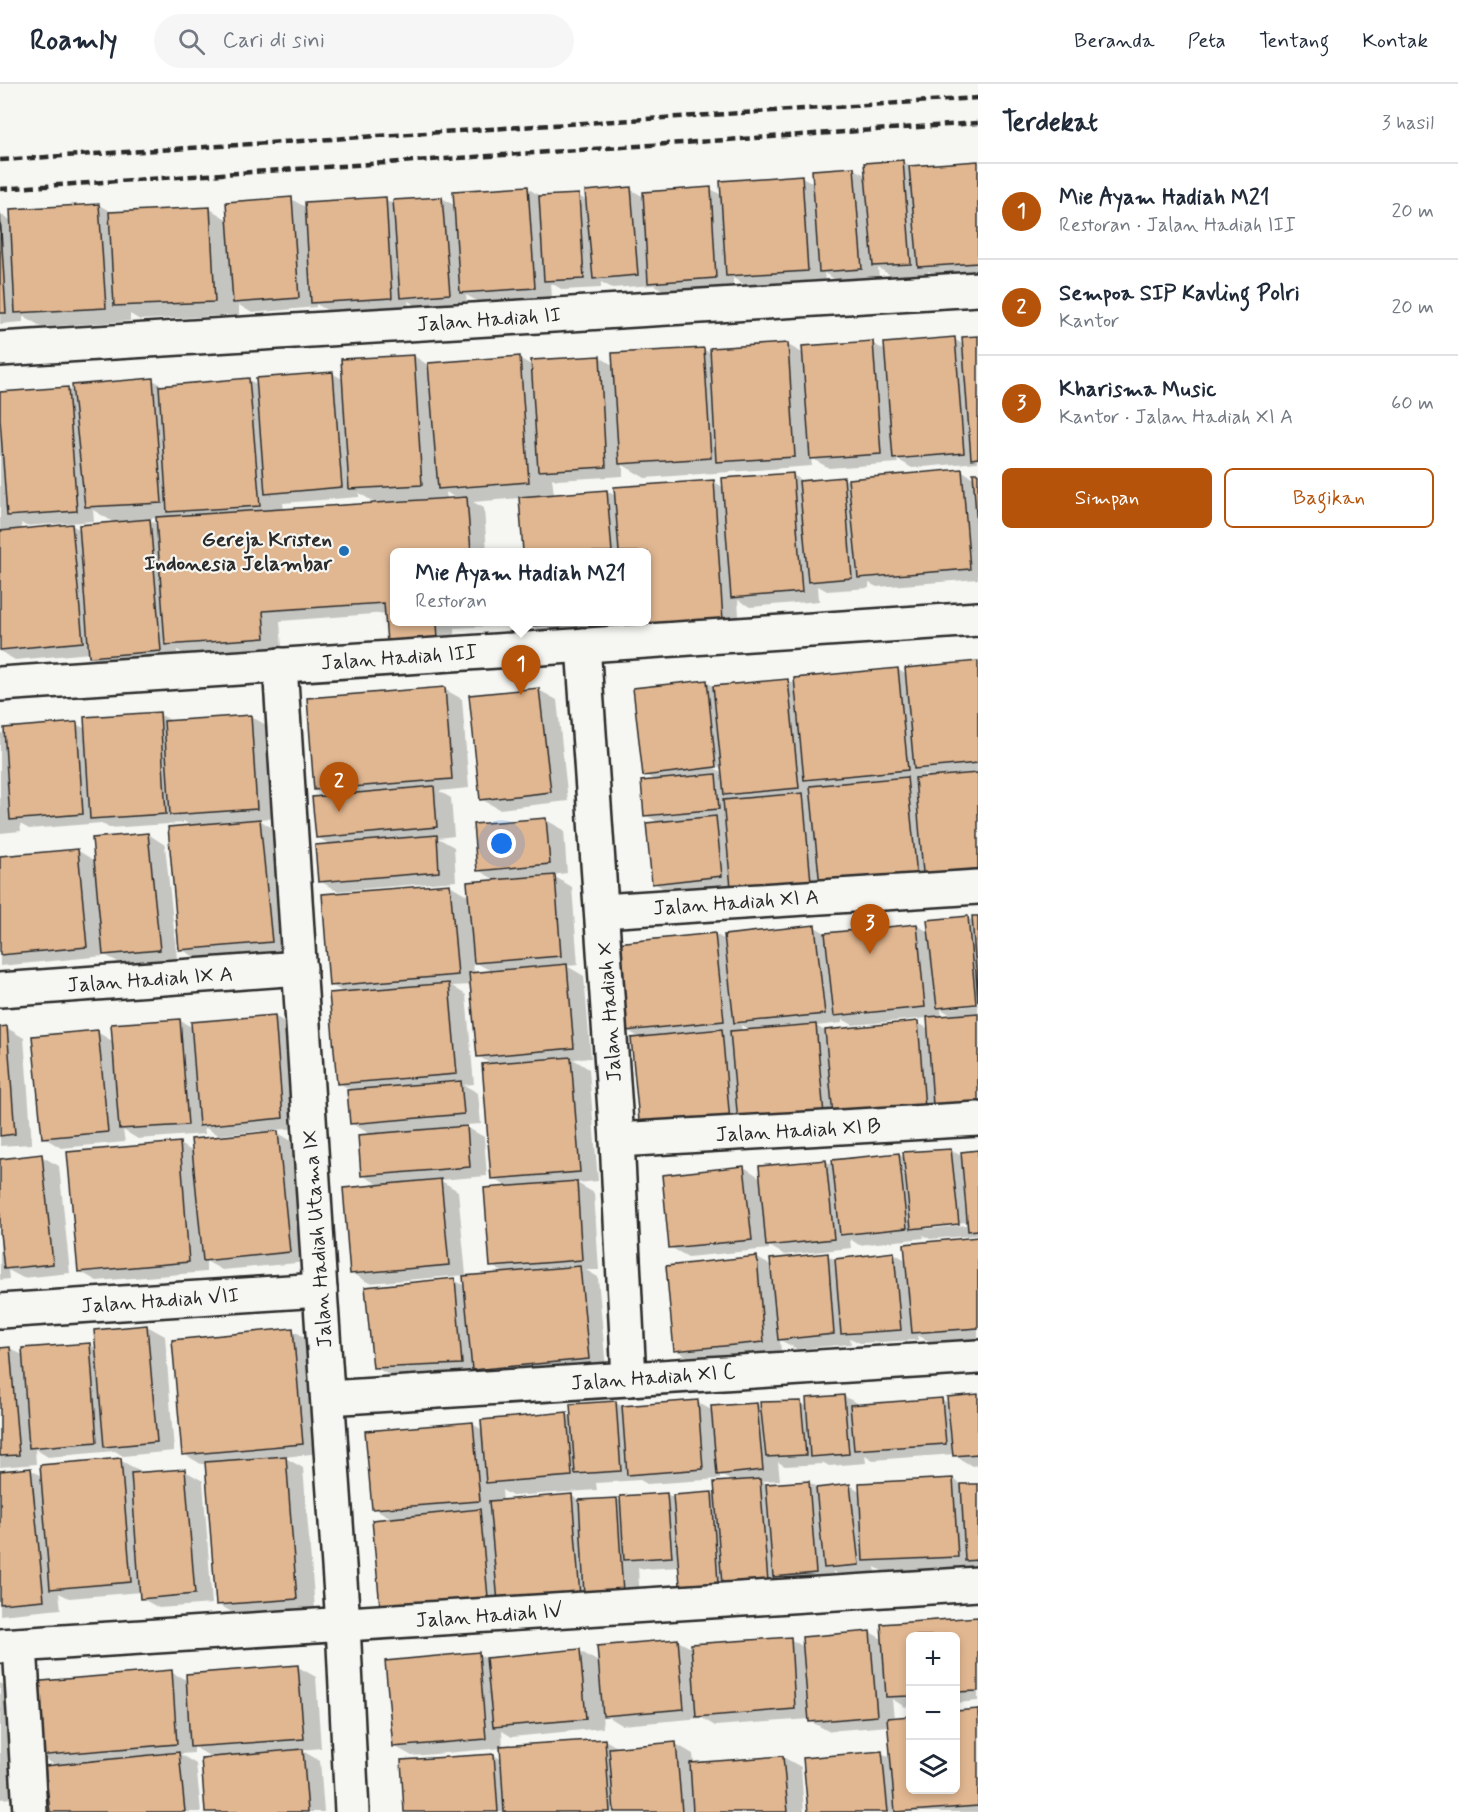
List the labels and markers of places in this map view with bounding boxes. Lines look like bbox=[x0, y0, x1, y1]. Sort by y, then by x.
place label: Gereja Kristen Indonesia Jelambar bbox=[144, 526, 333, 578]
marker: Gereja Kristen Indonesia Jelambar bbox=[337, 544, 351, 558]
pin: 1 bbox=[502, 646, 540, 695]
pin: 2 bbox=[320, 762, 358, 812]
pin: 3 bbox=[850, 904, 890, 954]

